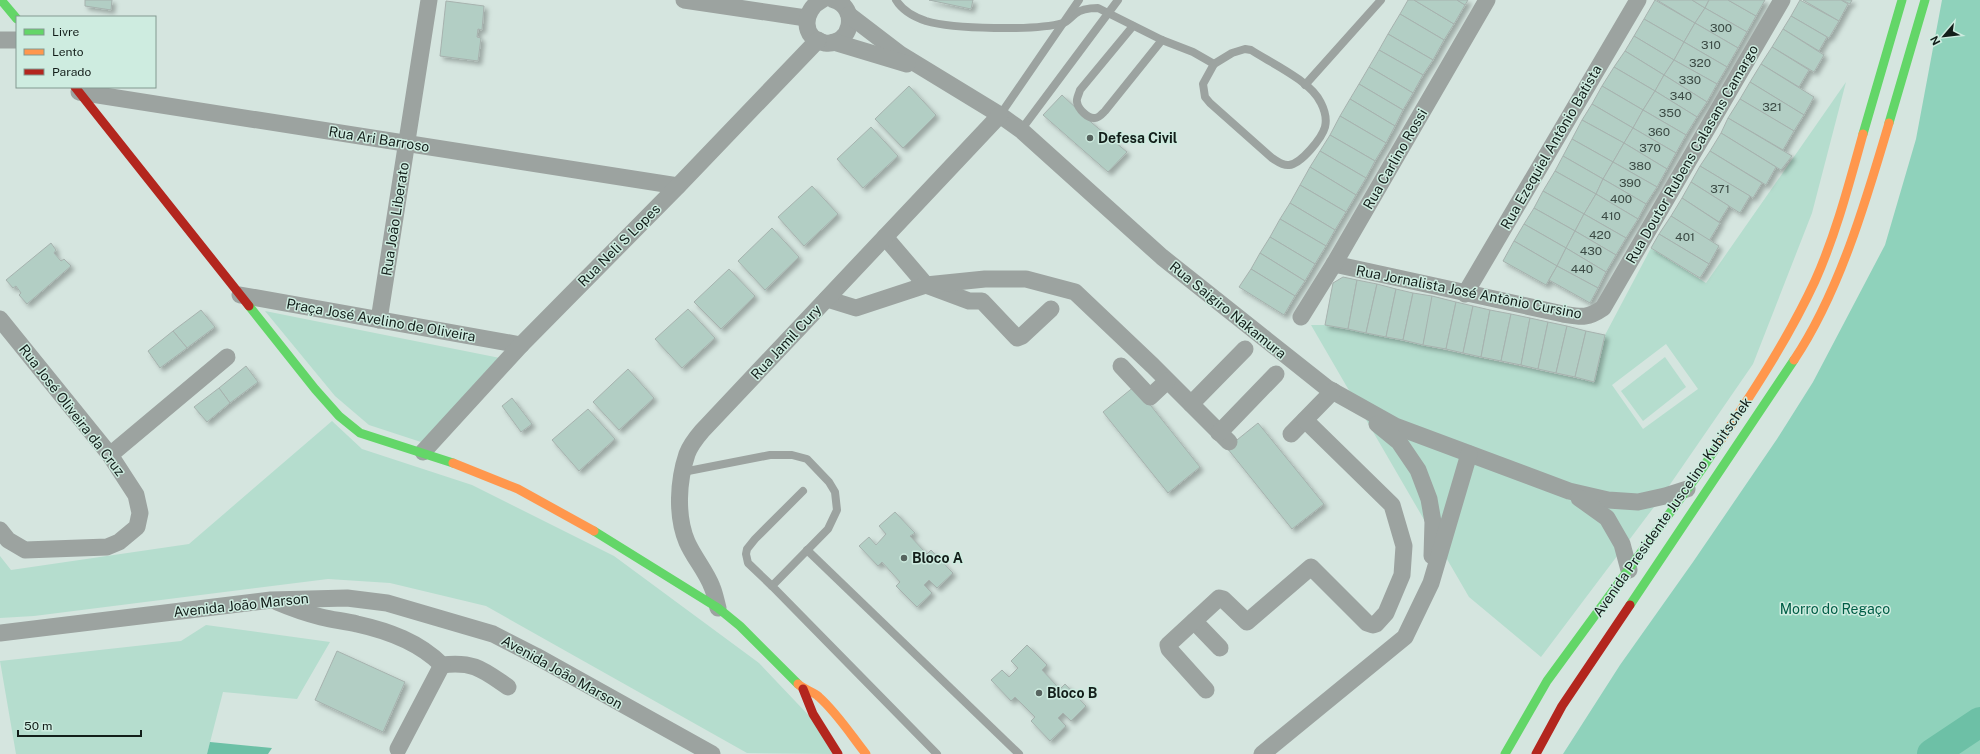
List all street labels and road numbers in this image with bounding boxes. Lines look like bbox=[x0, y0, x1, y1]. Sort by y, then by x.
street label: Rua Doutor Rubens Calasans Camargo bbox=[1623, 42, 1761, 266]
street label: Rua Ezequiel Antônio Batista bbox=[1497, 62, 1605, 232]
street label: Rua Carlino Rossi bbox=[1360, 106, 1430, 212]
street label: Rua Ari Barroso bbox=[327, 123, 431, 155]
street label: Rua João Liberato bbox=[378, 161, 412, 277]
street label: Rua Neli S Lopes bbox=[574, 200, 664, 290]
street label: Rua Saigiro Nakamura bbox=[1167, 258, 1289, 362]
street label: Rua Jornalista José Antônio Cursino bbox=[1355, 262, 1583, 322]
street label: Praça José Avelino de Oliveira bbox=[285, 295, 477, 345]
street label: Rua Jamil Cury bbox=[747, 301, 825, 383]
street label: Rua José Oliveira da Cruz bbox=[16, 341, 128, 479]
street label: Avenida Presidente Juscelino Kubitschek bbox=[1590, 394, 1754, 620]
street label: Avenida João Marson bbox=[173, 590, 309, 620]
street label: Avenida João Marson bbox=[499, 632, 625, 712]

